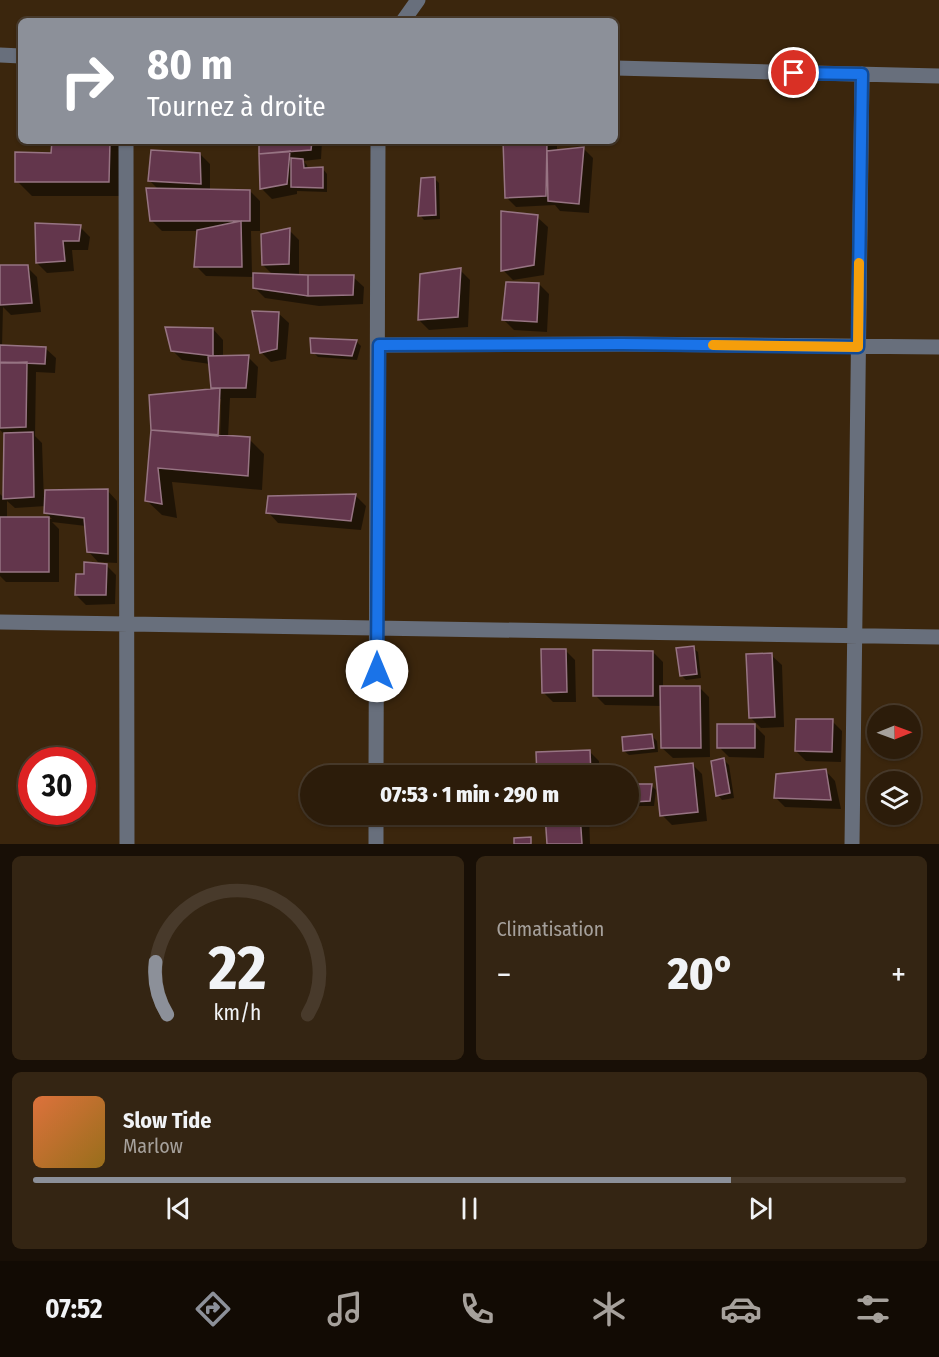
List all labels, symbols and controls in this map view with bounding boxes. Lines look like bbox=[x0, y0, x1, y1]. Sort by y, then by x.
text: 80 m bbox=[147, 40, 233, 90]
icon: right bbox=[48, 42, 126, 120]
pin bbox=[768, 47, 819, 98]
icon: arrive bbox=[777, 56, 810, 89]
text: Tournez à droite bbox=[147, 91, 326, 123]
position arrow bbox=[345, 639, 409, 703]
north arrow bbox=[867, 705, 921, 759]
map controls bbox=[867, 705, 921, 825]
speed limit sign: 30 bbox=[18, 747, 96, 825]
button: layers bbox=[867, 771, 921, 825]
text: 07:53 · 1 min · 290 m bbox=[380, 781, 559, 808]
text: Climatisation bbox=[497, 917, 604, 941]
text: 22 bbox=[208, 931, 267, 1006]
text: 20° bbox=[668, 947, 735, 1001]
text: − bbox=[497, 955, 511, 995]
text: + bbox=[891, 955, 906, 995]
text: km/h bbox=[214, 1000, 262, 1026]
text: Slow Tide bbox=[123, 1107, 211, 1134]
text: Marlow bbox=[123, 1134, 183, 1158]
icon: previous bbox=[162, 1192, 195, 1225]
icon: pause bbox=[453, 1192, 486, 1225]
icon: next bbox=[744, 1192, 777, 1225]
icon: directions bbox=[192, 1288, 234, 1330]
icon: music bbox=[324, 1288, 366, 1330]
icon: phone bbox=[456, 1288, 498, 1330]
icon: climate bbox=[588, 1288, 630, 1330]
icon: car bbox=[720, 1288, 762, 1330]
icon: filters bbox=[852, 1288, 894, 1330]
text: 07:52 bbox=[45, 1293, 103, 1325]

